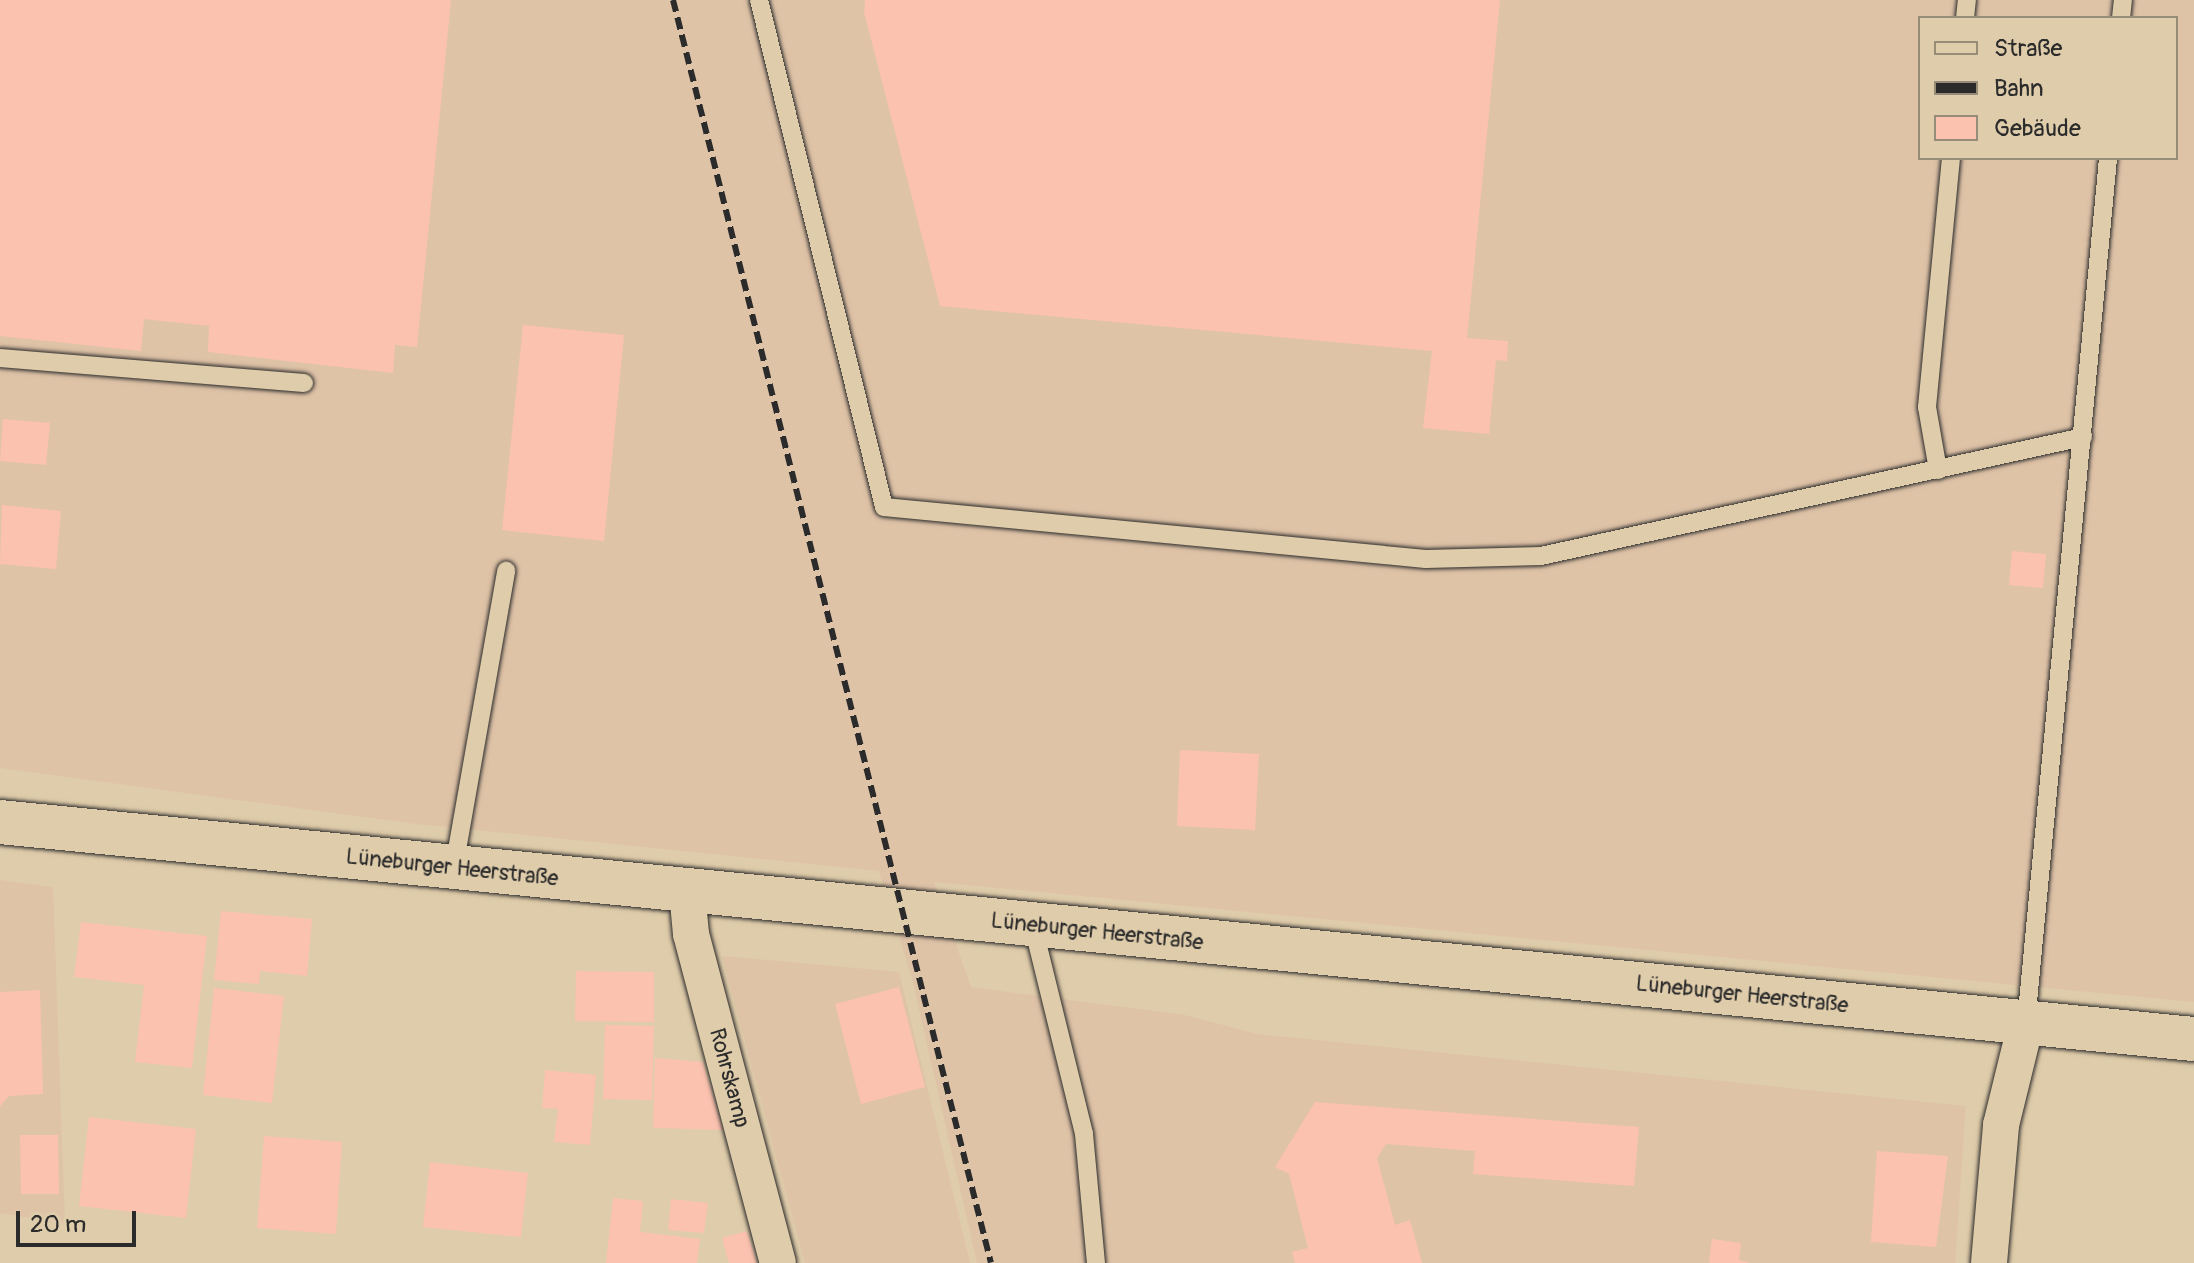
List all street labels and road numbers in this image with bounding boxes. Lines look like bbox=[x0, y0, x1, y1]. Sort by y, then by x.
street label: Lüneburger Heerstraße bbox=[344, 844, 560, 892]
street label: Lüneburger Heerstraße bbox=[989, 908, 1205, 956]
street label: Lüneburger Heerstraße bbox=[1634, 971, 1850, 1019]
street label: Rohrskamp bbox=[703, 1025, 755, 1131]

